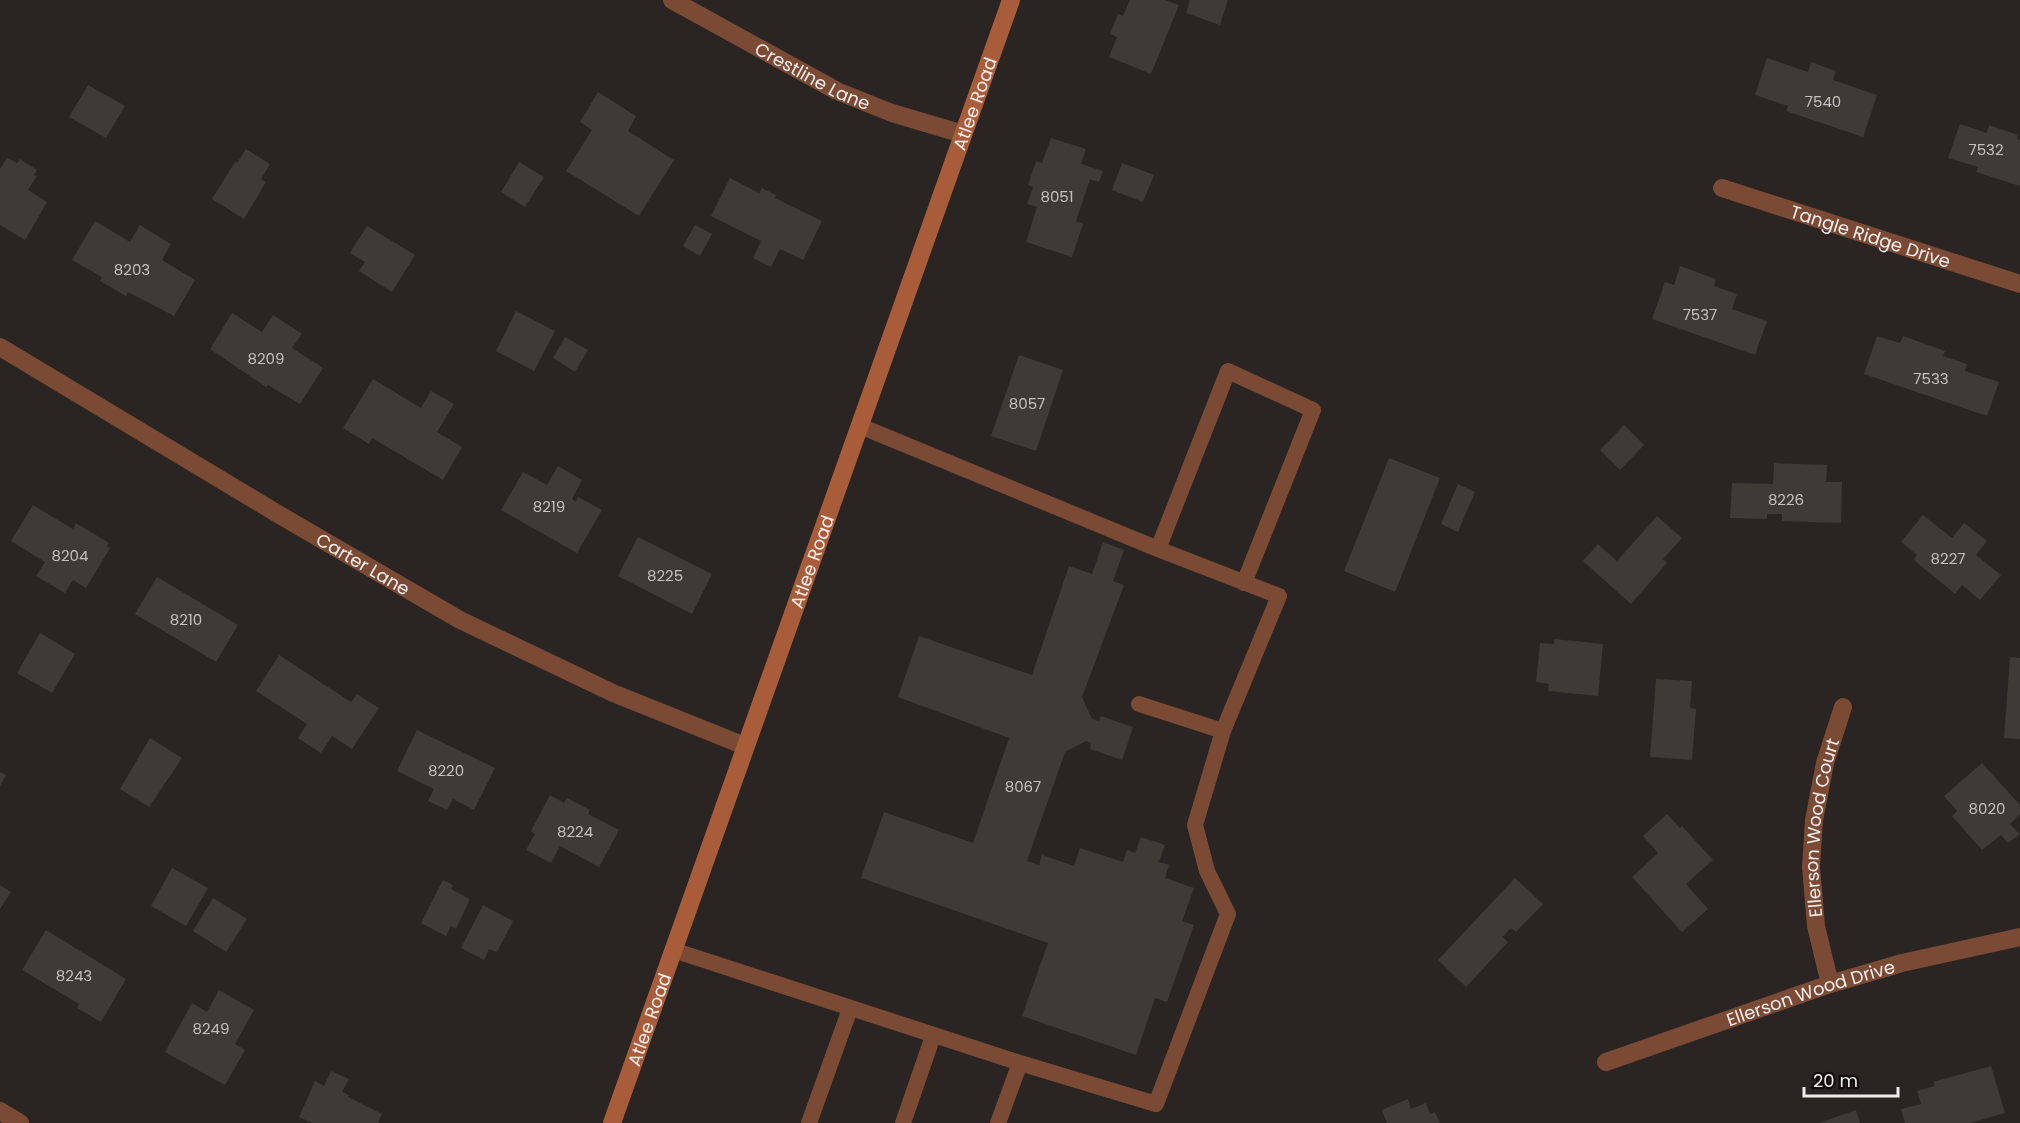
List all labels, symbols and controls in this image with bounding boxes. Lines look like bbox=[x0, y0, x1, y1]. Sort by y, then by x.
street label: Crestline Lane bbox=[751, 36, 874, 116]
street label: Atlee Road bbox=[946, 53, 1002, 153]
house number: 7540 bbox=[1805, 91, 1841, 112]
house number: 7532 bbox=[1968, 139, 2004, 160]
house number: 8051 bbox=[1040, 186, 1074, 207]
street label: Tangle Ridge Drive bbox=[1787, 198, 1954, 273]
house number: 8203 bbox=[114, 259, 150, 280]
house number: 7537 bbox=[1683, 304, 1717, 325]
house number: 8209 bbox=[248, 348, 284, 369]
house number: 7533 bbox=[1913, 368, 1949, 389]
house number: 8057 bbox=[1009, 393, 1045, 414]
house number: 8226 bbox=[1768, 489, 1804, 510]
house number: 8219 bbox=[533, 496, 565, 517]
street label: Atlee Road bbox=[784, 511, 840, 611]
street label: Carter Lane bbox=[312, 527, 415, 601]
house number: 8204 bbox=[52, 545, 88, 566]
house number: 8227 bbox=[1931, 548, 1965, 569]
house number: 8225 bbox=[647, 565, 683, 586]
house number: 8210 bbox=[170, 609, 202, 630]
street label: Ellerson Wood Court bbox=[1798, 735, 1845, 918]
house number: 8220 bbox=[428, 760, 464, 781]
house number: 8067 bbox=[1005, 776, 1041, 797]
house number: 8020 bbox=[1969, 798, 2005, 819]
house number: 8224 bbox=[557, 821, 593, 842]
street label: Ellerson Wood Drive bbox=[1723, 953, 1898, 1032]
house number: 8243 bbox=[56, 965, 92, 986]
street label: Atlee Road bbox=[621, 969, 677, 1069]
house number: 8249 bbox=[193, 1018, 229, 1039]
scale bar bbox=[1804, 1060, 1898, 1098]
text: 20 m bbox=[1813, 1068, 1858, 1093]

